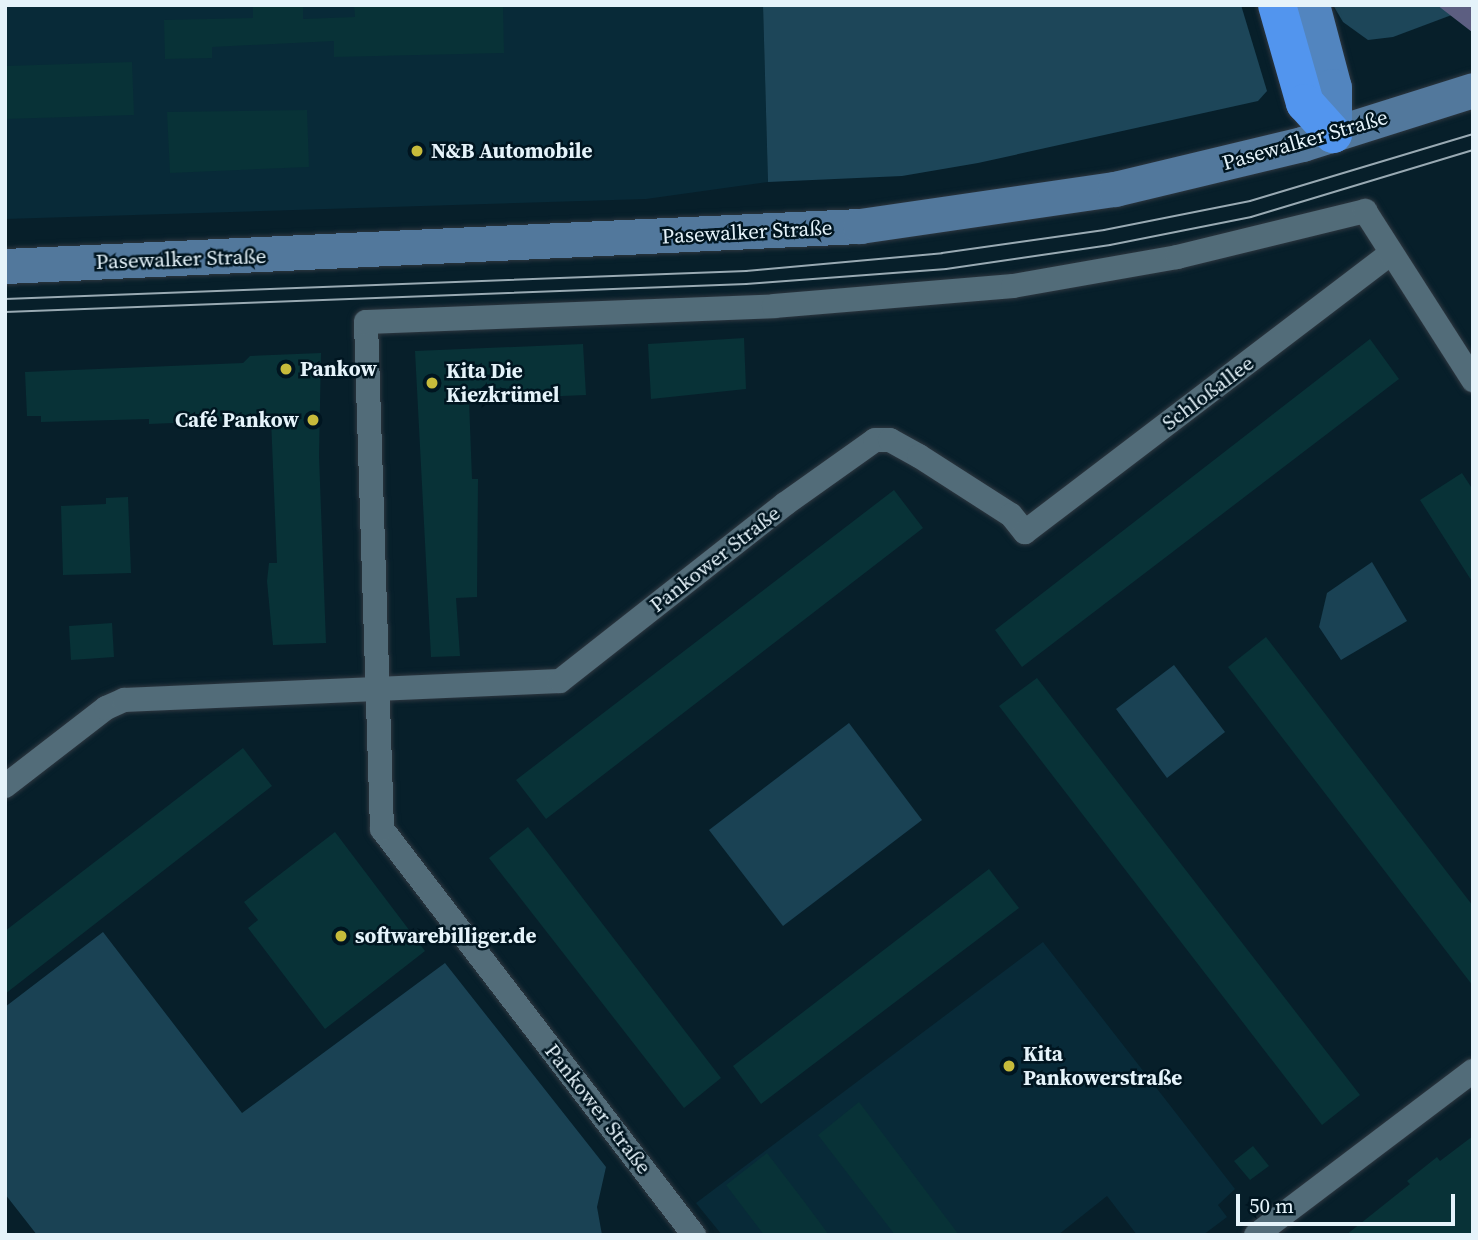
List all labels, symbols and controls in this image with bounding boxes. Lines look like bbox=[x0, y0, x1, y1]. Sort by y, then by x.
street label: Pasewalker Straße bbox=[1219, 104, 1391, 176]
place label: N&B Automobile bbox=[431, 138, 593, 164]
marker: N&B Automobile bbox=[409, 143, 425, 159]
street label: Pasewalker Straße bbox=[661, 215, 833, 249]
street label: Pasewalker Straße bbox=[95, 243, 267, 275]
street label: Schloßallee bbox=[1157, 350, 1259, 436]
place label: Pankow bbox=[300, 356, 377, 382]
place label: Kita Die Kiezkrümel bbox=[446, 358, 559, 408]
marker: Pankow bbox=[278, 361, 294, 377]
marker: Kita Die Kiezkrümel bbox=[424, 375, 440, 391]
place label: Café Pankow bbox=[175, 407, 299, 433]
marker: Café Pankow bbox=[305, 412, 321, 428]
street label: Pankower Straße bbox=[645, 500, 785, 618]
place label: softwarebilliger.de bbox=[355, 923, 536, 949]
marker: softwarebilliger.de bbox=[333, 928, 349, 944]
street label: Pankower Straße bbox=[539, 1039, 657, 1179]
place label: Kita Pankowerstraße bbox=[1023, 1041, 1182, 1091]
marker: Kita Pankowerstraße bbox=[1001, 1058, 1017, 1074]
scale bar bbox=[1240, 1180, 1459, 1224]
text: 50 m bbox=[1249, 1191, 1294, 1220]

